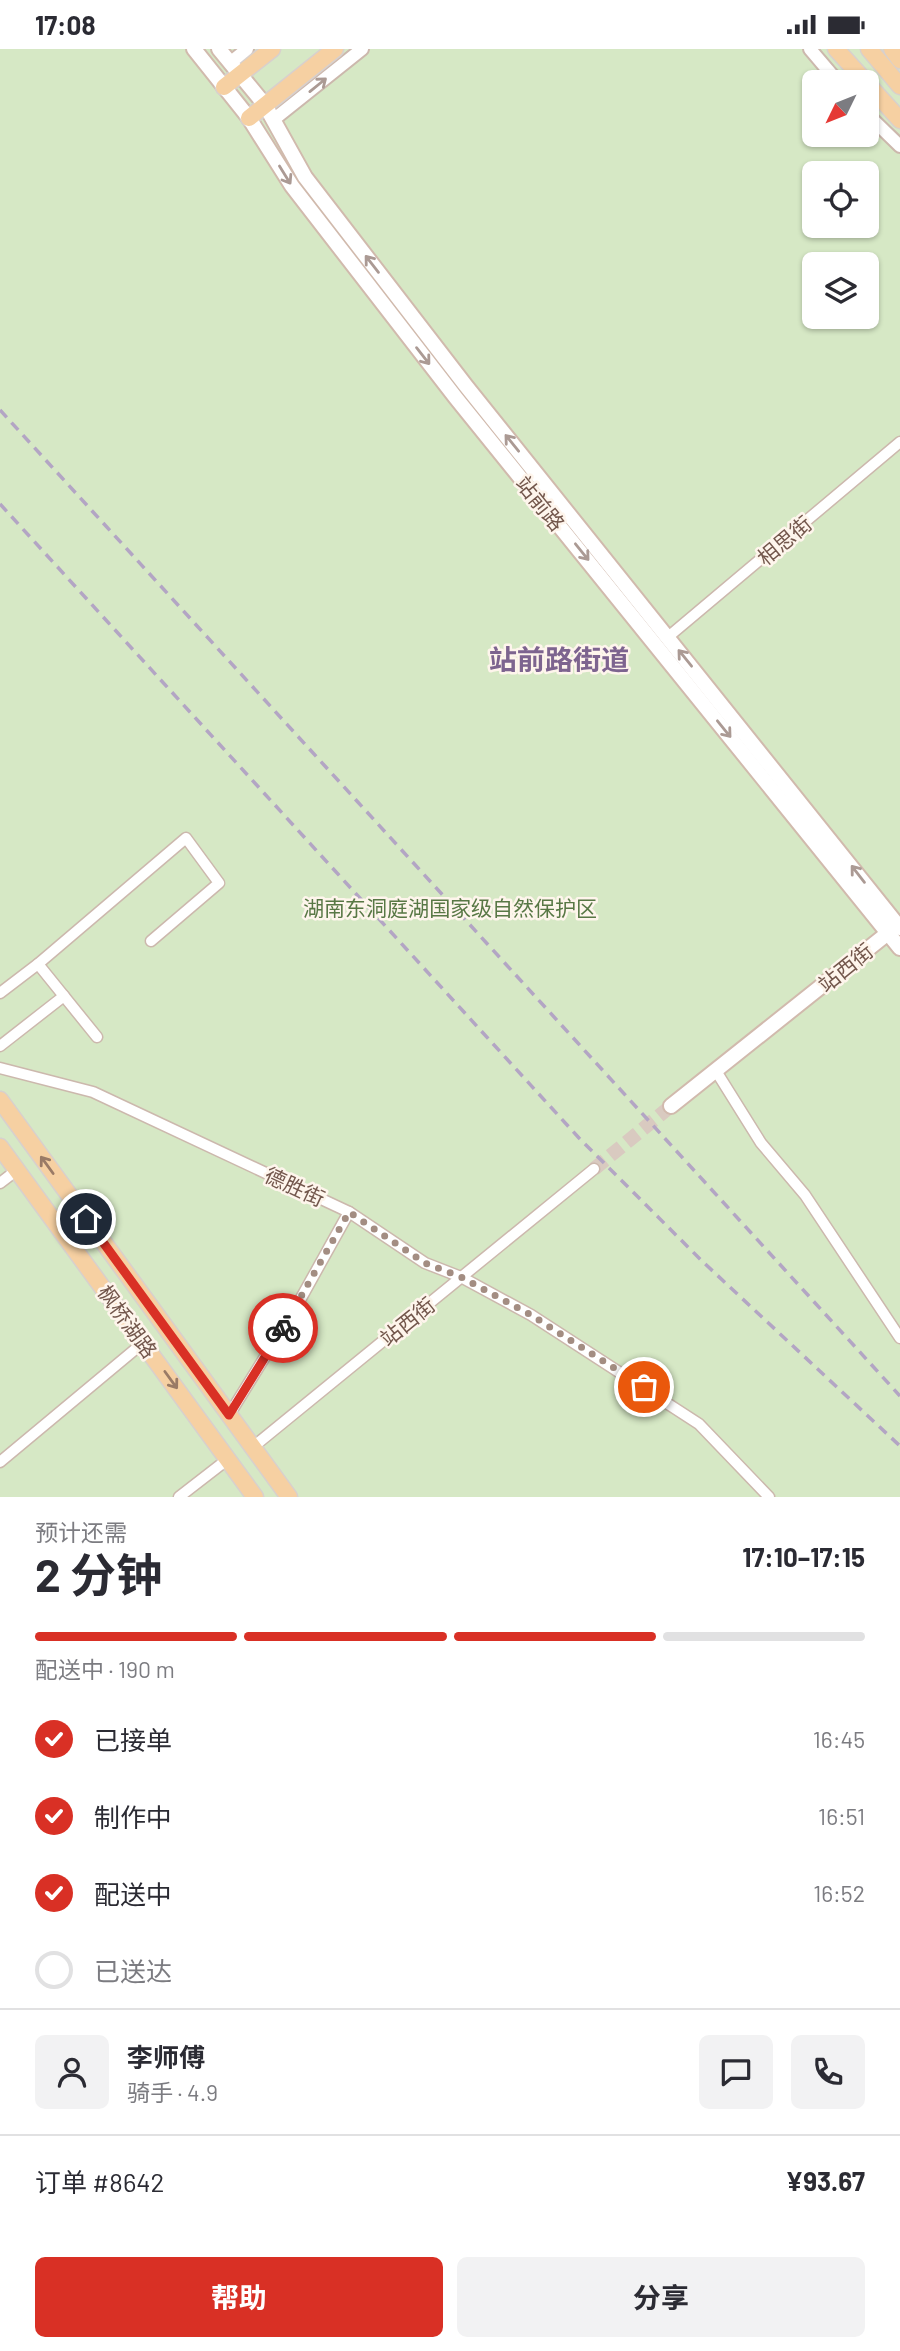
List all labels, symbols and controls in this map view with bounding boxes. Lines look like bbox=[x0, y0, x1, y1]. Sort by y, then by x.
text: 17:08 bbox=[35, 9, 95, 40]
north arrow bbox=[802, 70, 878, 147]
map controls bbox=[802, 70, 879, 329]
one-way arrow bbox=[308, 77, 326, 92]
button: locate bbox=[802, 161, 879, 238]
one-way arrow bbox=[279, 165, 293, 185]
button: layers bbox=[802, 252, 879, 329]
one-way arrow bbox=[364, 255, 379, 273]
one-way arrow bbox=[416, 346, 431, 365]
one-way arrow bbox=[504, 434, 519, 452]
street label: 站前路 bbox=[511, 471, 571, 535]
street label: 相思街 bbox=[752, 510, 816, 570]
one-way arrow bbox=[574, 543, 589, 561]
district label: 站前路街道 bbox=[489, 642, 629, 676]
one-way arrow bbox=[677, 650, 693, 668]
one-way arrow bbox=[717, 720, 732, 738]
one-way arrow bbox=[851, 865, 866, 884]
park label: 湖南东洞庭湖国家级自然保护区 bbox=[303, 895, 597, 920]
street label: 站西街 bbox=[813, 937, 877, 997]
one-way arrow bbox=[39, 1156, 54, 1174]
street label: 德胜街 bbox=[261, 1161, 329, 1211]
pin bbox=[56, 1189, 116, 1249]
icon: home bbox=[67, 1200, 105, 1238]
street label: 枫桥湖路 bbox=[93, 1280, 163, 1362]
street label: 站西街 bbox=[375, 1291, 439, 1351]
courier bbox=[248, 1293, 318, 1363]
icon: bike bbox=[264, 1309, 302, 1347]
pin bbox=[614, 1357, 674, 1417]
icon: bag bbox=[625, 1368, 663, 1406]
one-way arrow bbox=[164, 1370, 178, 1389]
text: 预计还需 bbox=[35, 1518, 127, 1546]
text: 17:10–17:15 bbox=[742, 1541, 865, 1572]
text: 2 分钟 bbox=[35, 1546, 162, 1601]
text: 配送中 · 190 m bbox=[35, 1655, 175, 1683]
icon: check bbox=[35, 1720, 73, 1758]
text: 已接单 bbox=[94, 1724, 172, 1755]
text: 16:45 bbox=[813, 1725, 865, 1753]
icon: check bbox=[35, 1797, 73, 1835]
text: 制作中 bbox=[94, 1801, 172, 1832]
text: 16:51 bbox=[818, 1802, 865, 1830]
icon: check bbox=[35, 1874, 73, 1912]
text: 配送中 bbox=[94, 1878, 172, 1909]
text: 16:52 bbox=[813, 1879, 865, 1907]
text: 已送达 bbox=[94, 1955, 172, 1986]
button: person bbox=[35, 2035, 109, 2109]
button: chat bbox=[699, 2035, 773, 2109]
button: phone bbox=[791, 2035, 865, 2109]
text: 李师傅 bbox=[127, 2041, 205, 2072]
text: 骑手 · 4.9 bbox=[127, 2078, 218, 2106]
text: ¥93.67 bbox=[785, 2165, 865, 2196]
text: 订单 #8642 bbox=[35, 2166, 165, 2197]
button: 帮助 bbox=[35, 2257, 443, 2337]
button: 分享 bbox=[457, 2257, 865, 2337]

